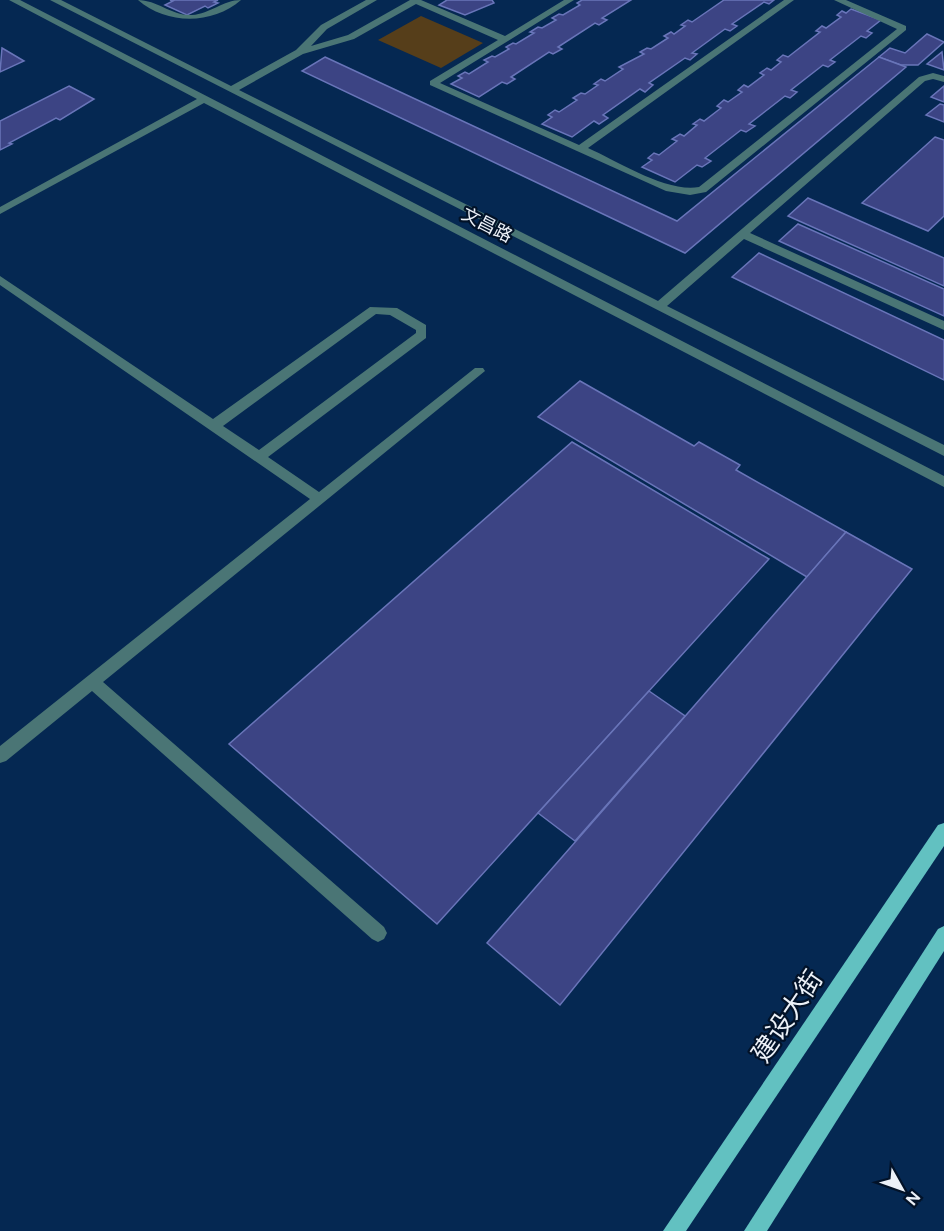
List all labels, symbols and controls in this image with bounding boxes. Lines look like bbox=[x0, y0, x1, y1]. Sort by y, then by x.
street label: 文昌路 bbox=[458, 203, 516, 247]
street label: 建设大街 bbox=[745, 964, 829, 1068]
north arrow bbox=[872, 1159, 932, 1219]
text: N bbox=[902, 1187, 924, 1209]

